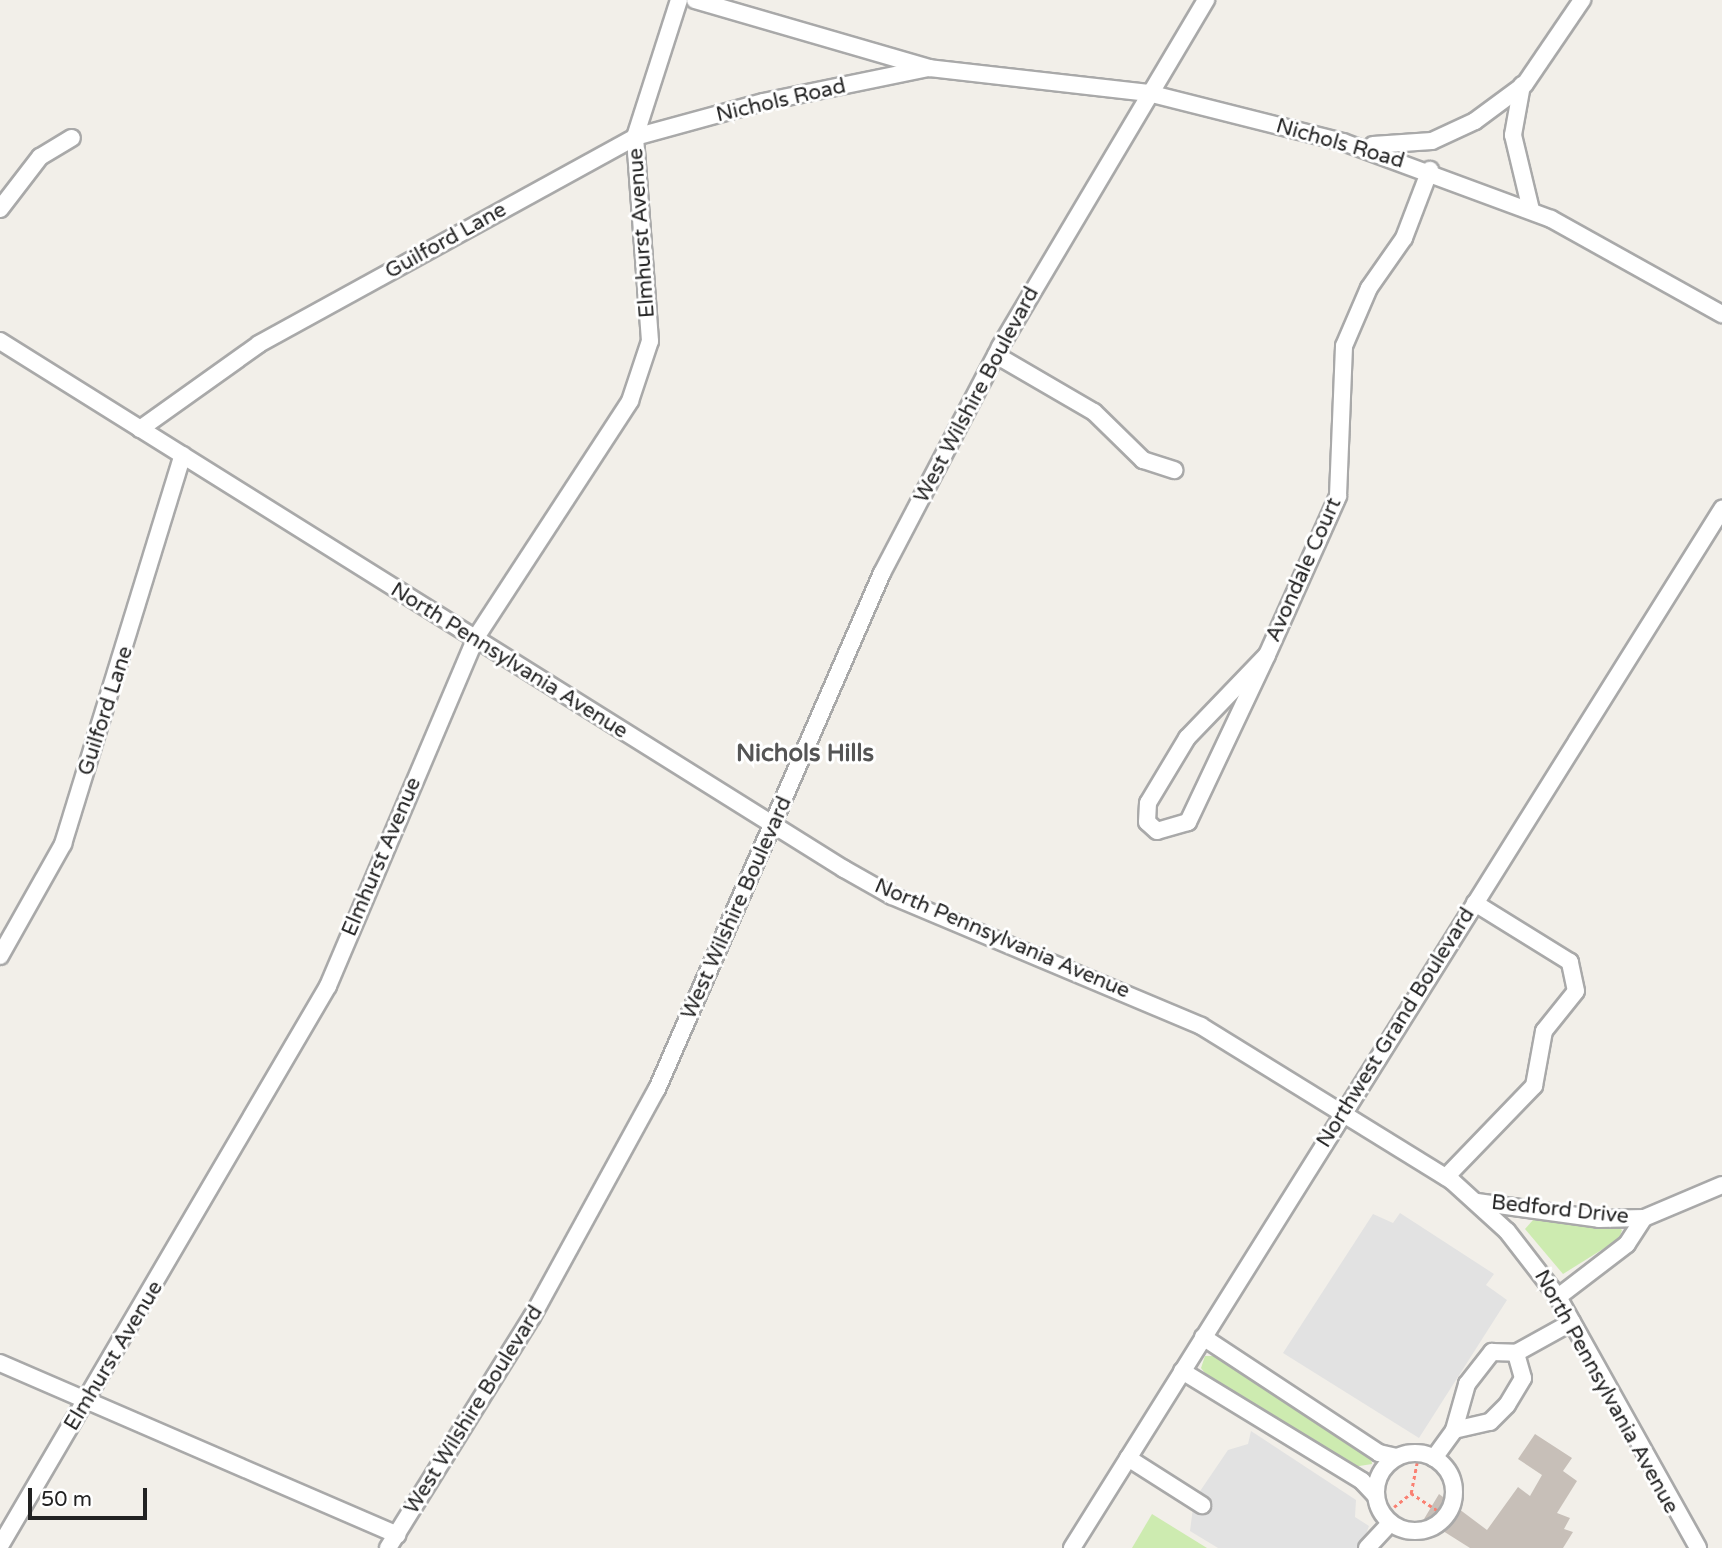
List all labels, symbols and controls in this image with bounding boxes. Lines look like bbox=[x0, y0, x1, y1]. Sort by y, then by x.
street label: Nichols Road bbox=[714, 74, 848, 128]
street label: Nichols Road bbox=[1273, 114, 1407, 174]
street label: Elmhurst Avenue bbox=[623, 147, 661, 319]
street label: Guilford Lane bbox=[381, 197, 511, 285]
street label: West Wilshire Boulevard bbox=[909, 283, 1045, 507]
street label: Avondale Court bbox=[1261, 494, 1347, 646]
street label: North Pennsylvania Avenue bbox=[386, 578, 632, 744]
street label: Guilford Lane bbox=[73, 643, 139, 779]
district label: Nichols Hills bbox=[736, 740, 874, 768]
street label: Elmhurst Avenue bbox=[337, 774, 427, 940]
street label: West Wilshire Boulevard bbox=[676, 793, 798, 1023]
street label: North Pennsylvania Avenue bbox=[871, 874, 1133, 1004]
street label: Northwest Grand Boulevard bbox=[1312, 903, 1480, 1153]
street label: Bedford Drive bbox=[1490, 1190, 1630, 1230]
street label: North Pennsylvania Avenue bbox=[1528, 1266, 1684, 1518]
street label: Elmhurst Avenue bbox=[59, 1277, 169, 1435]
street label: West Wilshire Boulevard bbox=[399, 1301, 549, 1519]
scale bar bbox=[32, 1474, 150, 1518]
text: 50 m bbox=[41, 1487, 92, 1512]

